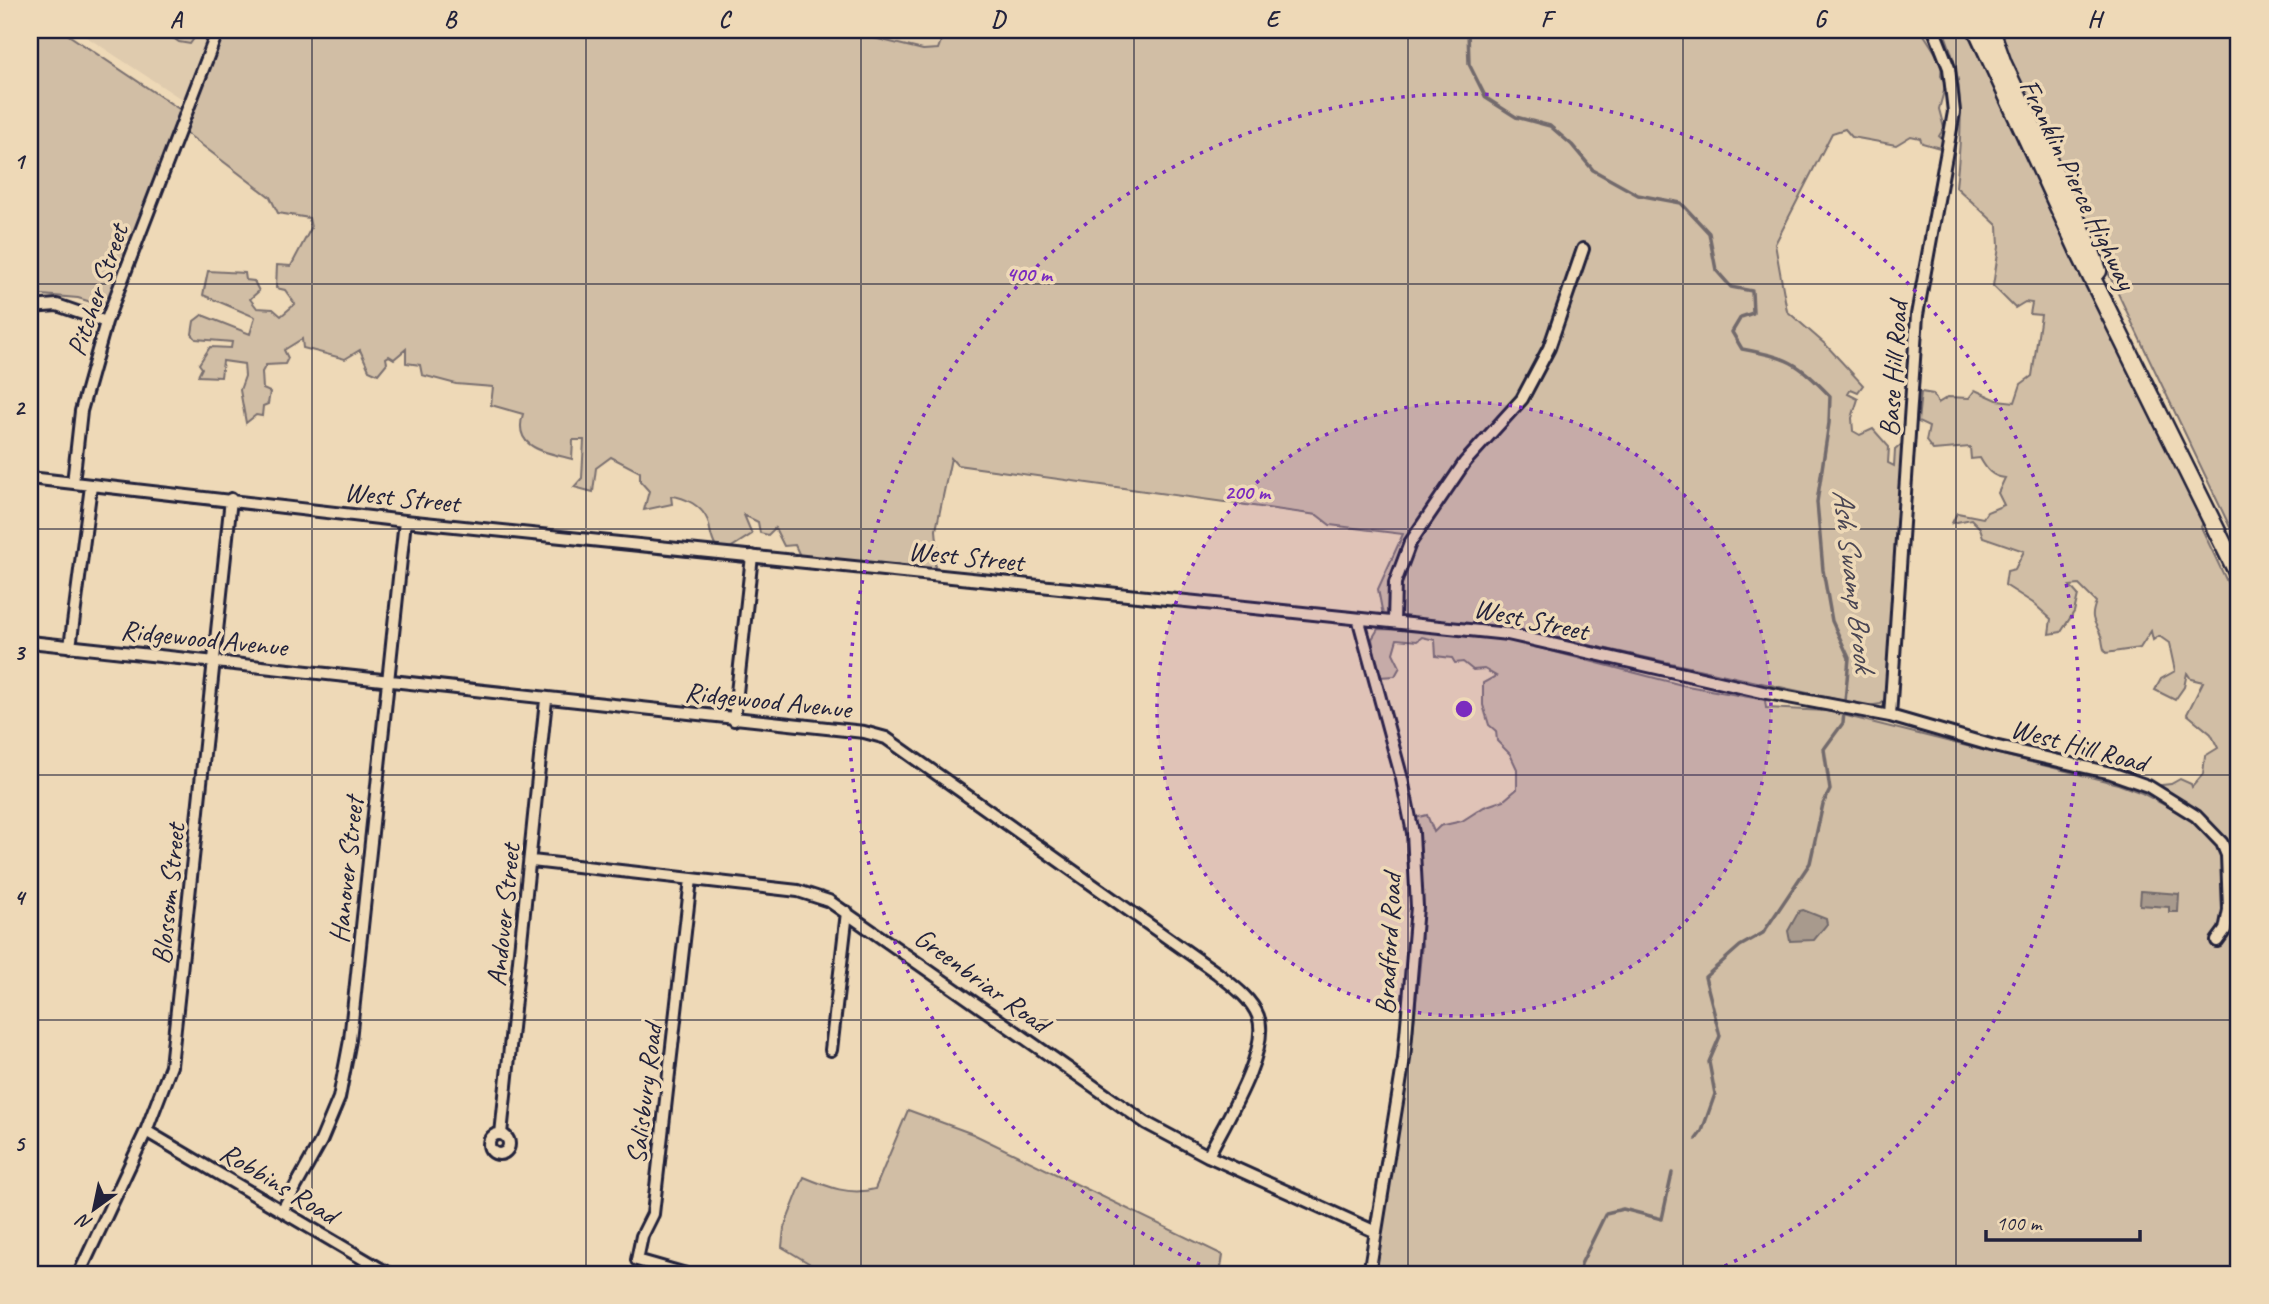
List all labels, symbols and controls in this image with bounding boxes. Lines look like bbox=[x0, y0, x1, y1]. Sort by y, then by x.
text: A bbox=[170, 5, 184, 34]
text: B bbox=[444, 5, 458, 34]
text: C bbox=[719, 5, 733, 34]
text: D bbox=[991, 5, 1007, 34]
text: E bbox=[1266, 5, 1282, 34]
text: F bbox=[1541, 5, 1557, 34]
text: G bbox=[1814, 5, 1829, 34]
text: H bbox=[2087, 5, 2105, 34]
street label: Franklin Pierce Highway bbox=[2012, 73, 2145, 297]
text: 1 bbox=[14, 147, 27, 176]
street label: Pitcher Street bbox=[58, 217, 137, 360]
text: 400 m bbox=[1006, 261, 1054, 287]
street label: Base Hill Road bbox=[1871, 296, 1915, 438]
text: 2 bbox=[14, 393, 27, 422]
street label: West Street bbox=[343, 474, 464, 521]
text: 200 m bbox=[1224, 479, 1272, 505]
water label: Ash Swamp Brook bbox=[1824, 487, 1885, 678]
street label: West Street bbox=[907, 533, 1028, 580]
street label: West Street bbox=[1471, 590, 1594, 649]
street label: Ridgewood Avenue bbox=[119, 612, 291, 664]
text: 3 bbox=[14, 638, 27, 667]
street label: Ridgewood Avenue bbox=[683, 674, 855, 726]
centre of rings bbox=[1452, 697, 1476, 721]
street label: West Hill Road bbox=[2007, 710, 2155, 781]
street label: Hanover Street bbox=[321, 792, 371, 945]
street label: Blossom Street bbox=[143, 819, 193, 966]
street label: Andover Street bbox=[478, 839, 528, 988]
street label: Bradford Road bbox=[1367, 868, 1409, 1016]
text: 4 bbox=[14, 883, 27, 912]
street label: Greenbriar Road bbox=[908, 919, 1060, 1043]
street label: Salisbury Road bbox=[618, 1018, 670, 1166]
text: 5 bbox=[14, 1129, 26, 1158]
street label: Robbins Road bbox=[214, 1134, 348, 1234]
north arrow bbox=[60, 1174, 130, 1244]
scale bar bbox=[1986, 1199, 2140, 1243]
text: N bbox=[71, 1207, 97, 1236]
text: 100 m bbox=[1996, 1210, 2043, 1236]

